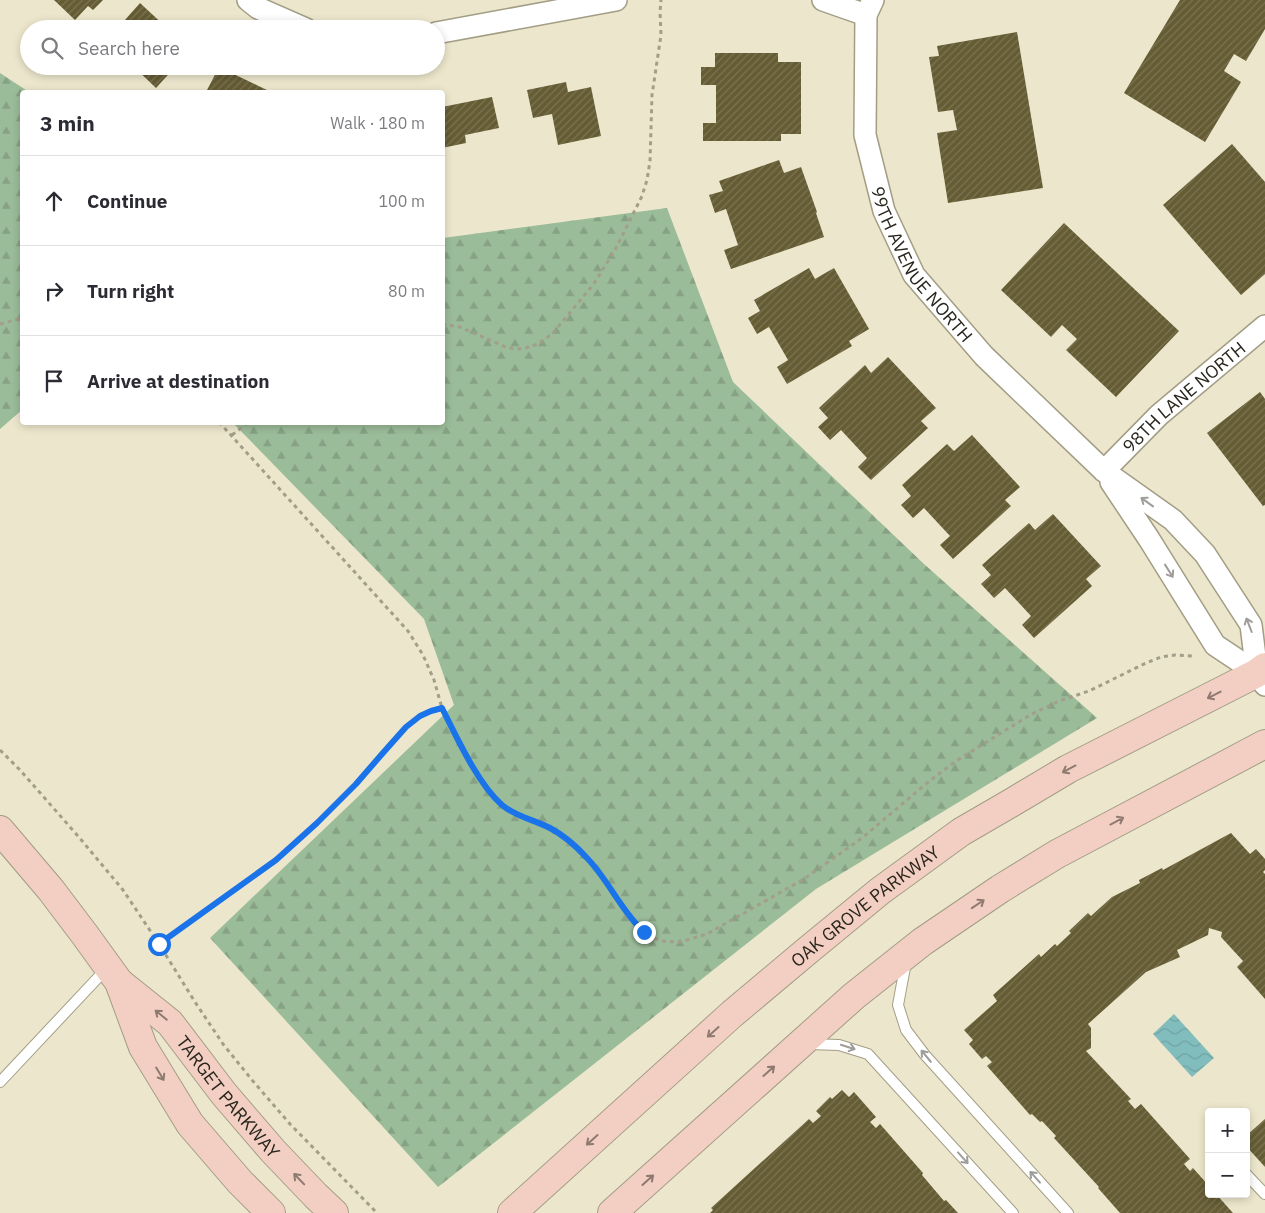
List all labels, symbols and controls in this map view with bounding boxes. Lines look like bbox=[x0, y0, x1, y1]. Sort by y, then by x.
search box bbox=[20, 20, 445, 75]
icon: search bbox=[38, 34, 66, 62]
text: Search here bbox=[78, 36, 180, 60]
text: 3 min bbox=[40, 109, 95, 137]
text: Walk · 180 m bbox=[330, 113, 425, 133]
street label: 99TH AVENUE NORTH bbox=[867, 184, 978, 347]
icon: ahead bbox=[40, 187, 68, 215]
text: Continue bbox=[87, 189, 167, 213]
text: 100 m bbox=[378, 191, 425, 211]
icon: right bbox=[40, 277, 68, 305]
text: Turn right bbox=[87, 279, 174, 303]
text: 80 m bbox=[388, 281, 425, 301]
street label: 98TH LANE NORTH bbox=[1117, 336, 1250, 457]
icon: arrive bbox=[40, 367, 68, 395]
text: Arrive at destination bbox=[87, 369, 270, 393]
one-way arrow bbox=[1141, 496, 1154, 507]
one-way arrow bbox=[1164, 563, 1174, 577]
one-way arrow bbox=[1244, 618, 1253, 633]
one-way arrow bbox=[1207, 691, 1222, 700]
one-way arrow bbox=[1062, 764, 1077, 774]
one-way arrow bbox=[1110, 816, 1124, 826]
street label: OAK GROVE PARKWAY bbox=[786, 840, 944, 972]
one-way arrow bbox=[970, 899, 984, 909]
route end bbox=[633, 921, 656, 944]
route start bbox=[148, 933, 171, 956]
one-way arrow bbox=[155, 1010, 168, 1021]
one-way arrow bbox=[706, 1026, 719, 1037]
street label: TARGET PARKWAY bbox=[172, 1031, 285, 1163]
one-way arrow bbox=[840, 1043, 856, 1053]
one-way arrow bbox=[921, 1050, 932, 1063]
one-way arrow bbox=[762, 1065, 775, 1077]
one-way arrow bbox=[155, 1067, 165, 1081]
map controls bbox=[1205, 1108, 1250, 1198]
button: + bbox=[1205, 1108, 1250, 1153]
one-way arrow bbox=[585, 1135, 598, 1146]
one-way arrow bbox=[957, 1152, 969, 1165]
button: − bbox=[1205, 1153, 1250, 1198]
one-way arrow bbox=[1029, 1170, 1041, 1183]
one-way arrow bbox=[293, 1173, 305, 1185]
one-way arrow bbox=[642, 1174, 655, 1186]

